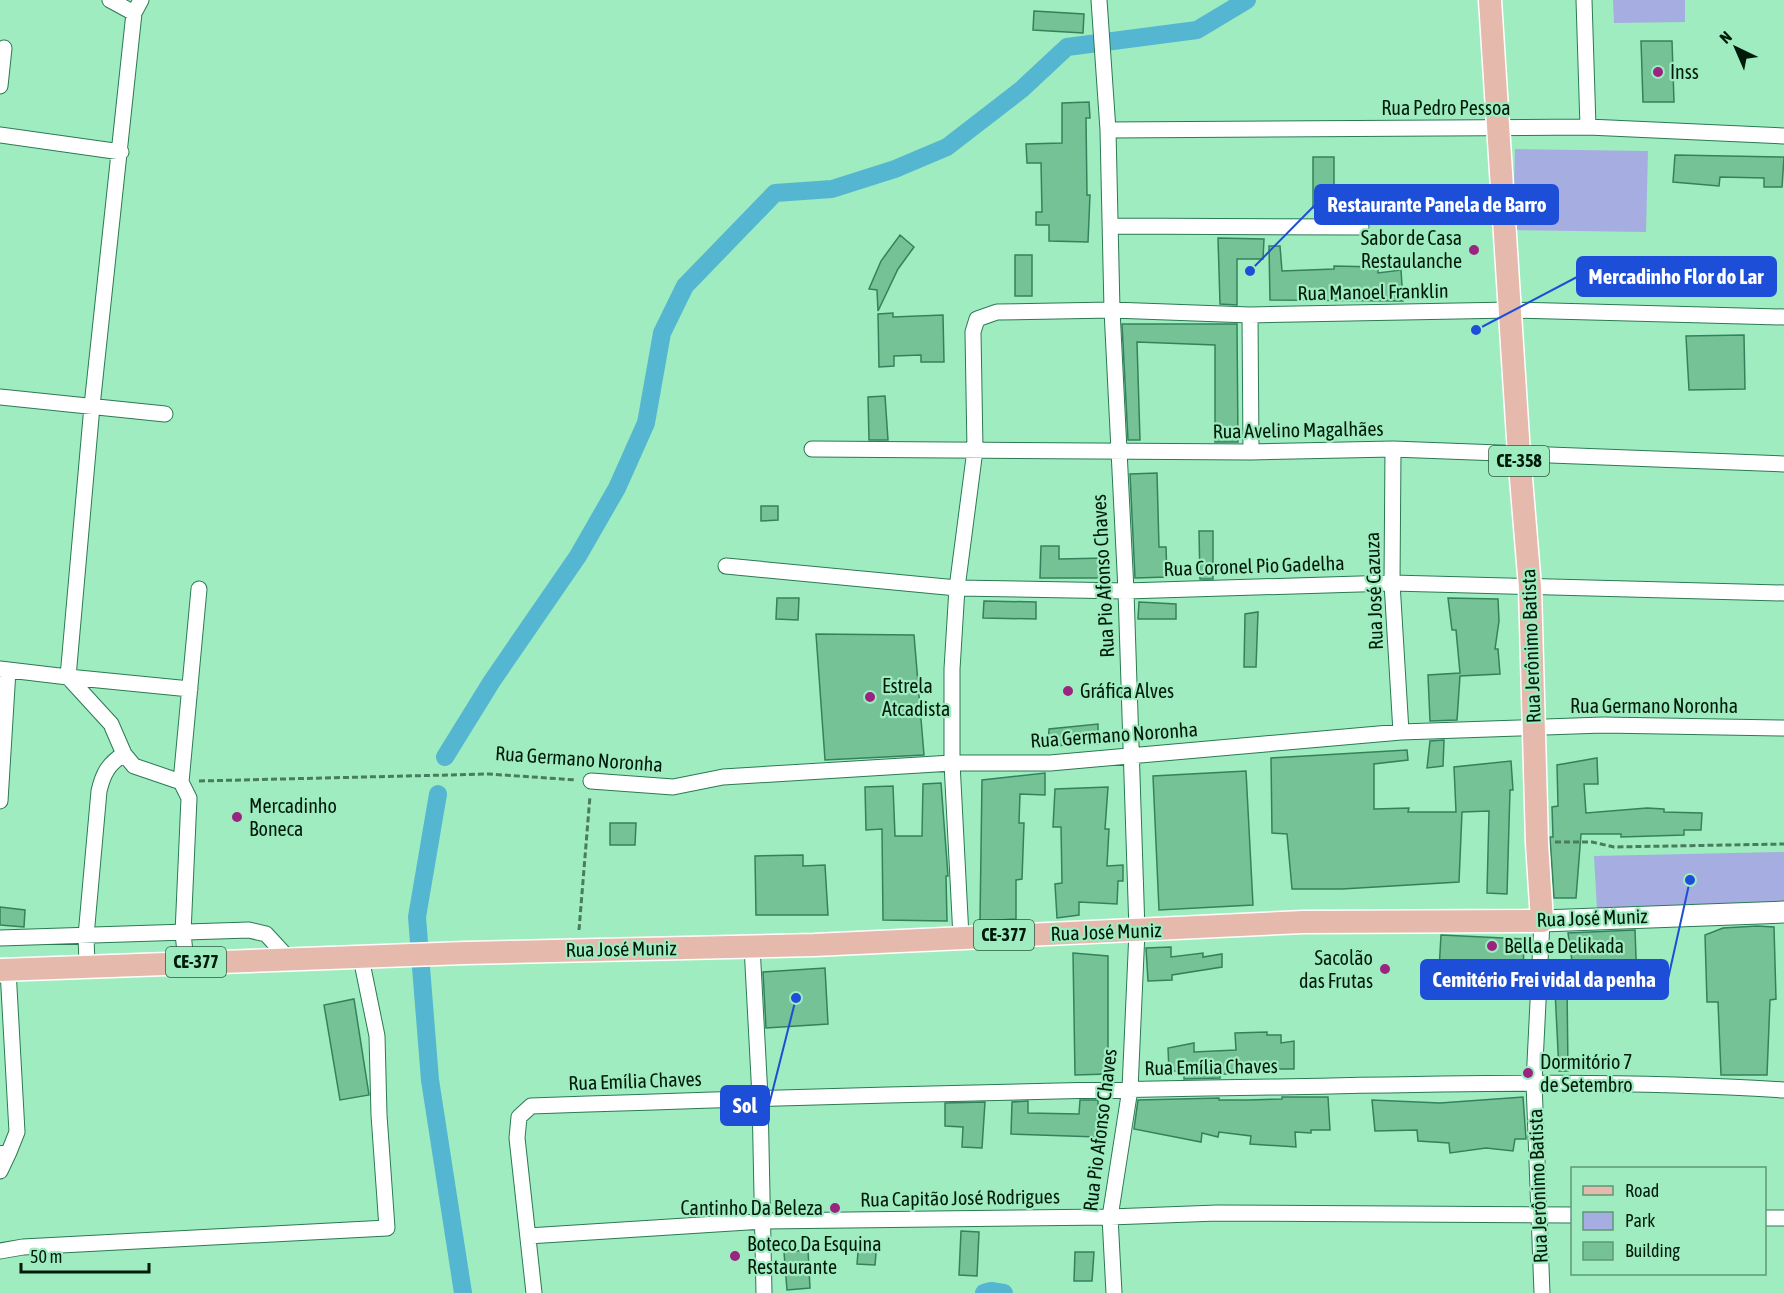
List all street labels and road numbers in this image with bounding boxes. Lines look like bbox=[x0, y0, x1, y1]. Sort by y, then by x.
street label: Rua Pedro Pessoa bbox=[1381, 96, 1511, 119]
street label: Rua Manoel Franklin bbox=[1297, 279, 1449, 304]
street label: Rua Avelino Magalhães bbox=[1212, 417, 1384, 442]
road number: CE-358 bbox=[1489, 446, 1549, 476]
street label: Rua Pio Afonso Chaves bbox=[1087, 494, 1118, 658]
street label: Rua José Cazuza bbox=[1360, 532, 1387, 650]
street label: Rua Coronel Pio Gadelha bbox=[1163, 551, 1345, 580]
street label: Rua Jerônimo Batista bbox=[1516, 568, 1545, 724]
street label: Rua Germano Noronha bbox=[1570, 694, 1738, 717]
street label: Rua Germano Noronha bbox=[1029, 717, 1199, 752]
street label: Rua Germano Noronha bbox=[494, 741, 664, 776]
street label: Rua José Muniz bbox=[1536, 904, 1648, 931]
street label: Rua José Muniz bbox=[1050, 918, 1162, 945]
road number: CE-377 bbox=[974, 920, 1034, 950]
street label: Rua José Muniz bbox=[565, 936, 677, 961]
road number: CE-377 bbox=[166, 947, 226, 977]
street label: Rua Pio Afonso Chaves bbox=[1078, 1047, 1121, 1213]
street label: Rua Emília Chaves bbox=[1144, 1054, 1278, 1079]
street label: Rua Emília Chaves bbox=[568, 1067, 702, 1094]
street label: Rua Jerônimo Batista bbox=[1523, 1108, 1552, 1264]
street label: Rua Capitão José Rodrigues bbox=[860, 1184, 1060, 1211]

